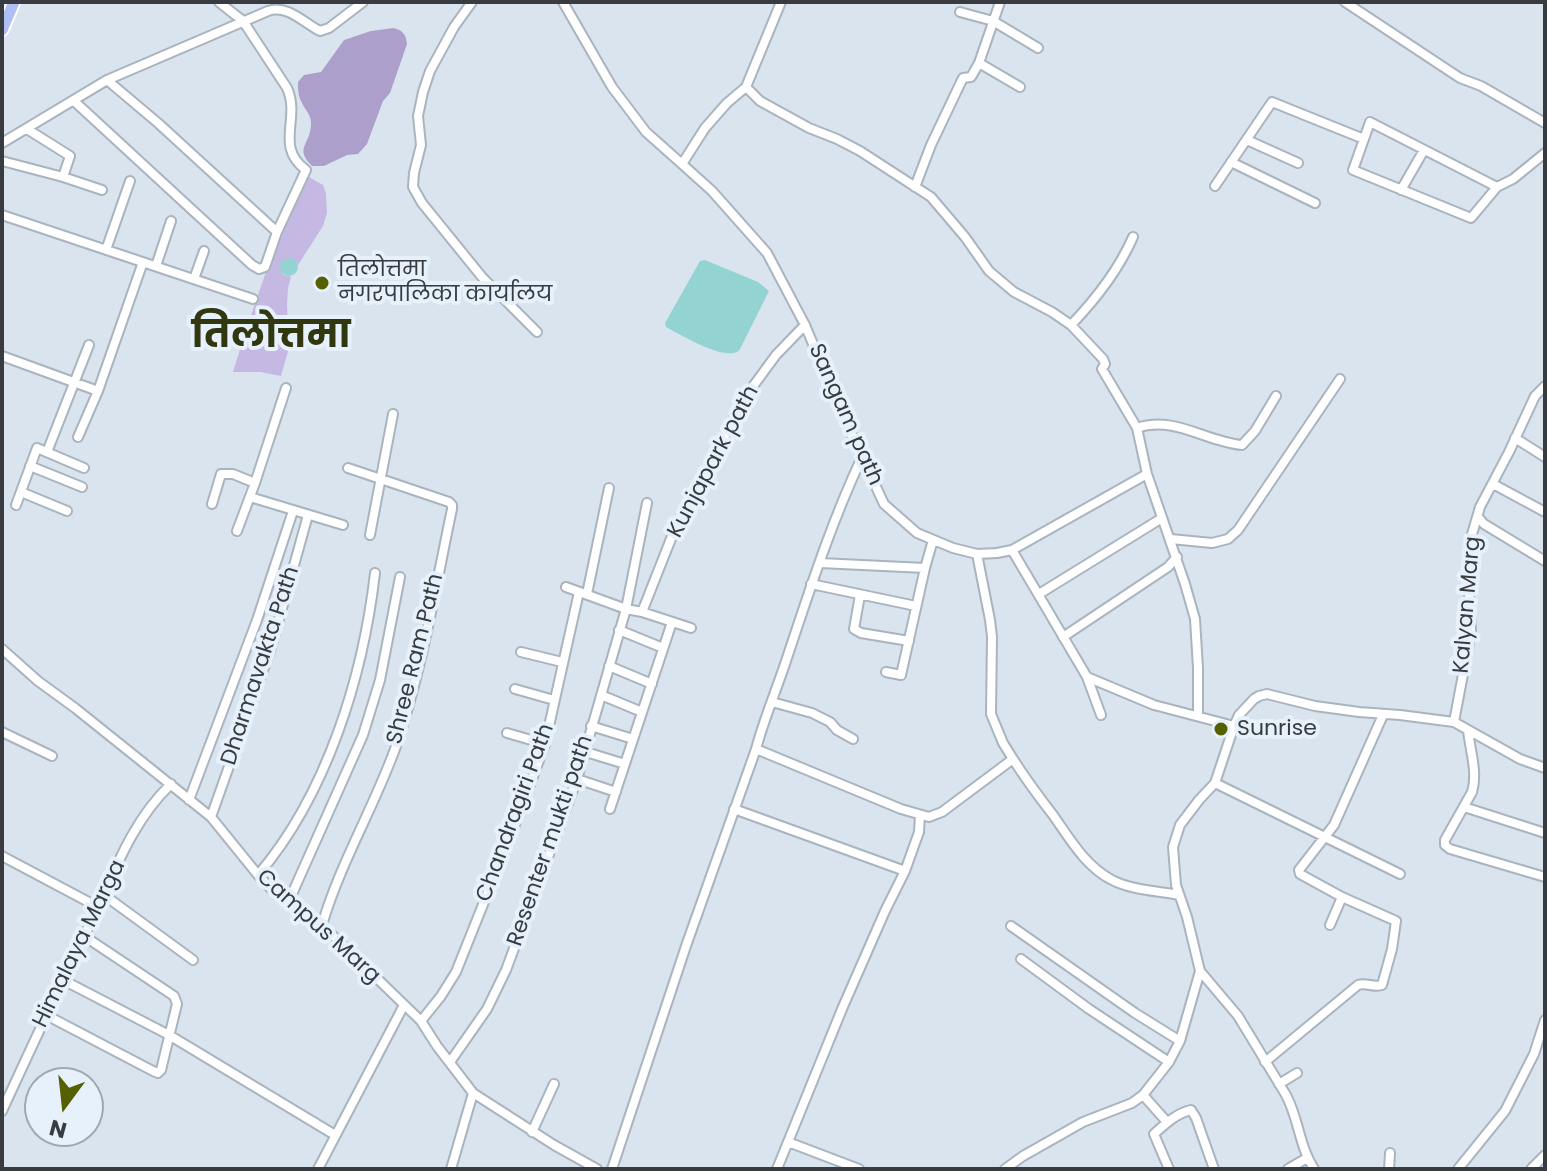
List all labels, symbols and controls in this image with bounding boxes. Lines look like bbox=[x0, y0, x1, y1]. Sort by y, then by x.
place label: तिलोत्तमा नगरपालिका कार्यालय bbox=[338, 257, 552, 308]
marker: तिलोत्तमा नगरपालिका कार्यालय bbox=[313, 274, 331, 292]
district label: तिलोत्तमा bbox=[191, 314, 351, 360]
street label: Sangam path bbox=[802, 340, 888, 490]
street label: Kunjapark path bbox=[663, 381, 765, 543]
street label: Kalyan Marg bbox=[1449, 535, 1487, 675]
street label: Dharmavakta Path bbox=[216, 563, 306, 769]
street label: Shree Ram Path bbox=[382, 571, 450, 747]
place label: Sunrise bbox=[1237, 716, 1317, 742]
street label: Chandragiri Path bbox=[472, 720, 560, 906]
marker: Sunrise bbox=[1212, 720, 1230, 738]
street label: Resenter mukti path bbox=[503, 732, 599, 950]
street label: Himalaya Marga bbox=[28, 856, 132, 1032]
street label: Campus Marg bbox=[251, 864, 385, 990]
north arrow bbox=[24, 1067, 104, 1147]
text: N bbox=[46, 1112, 70, 1146]

